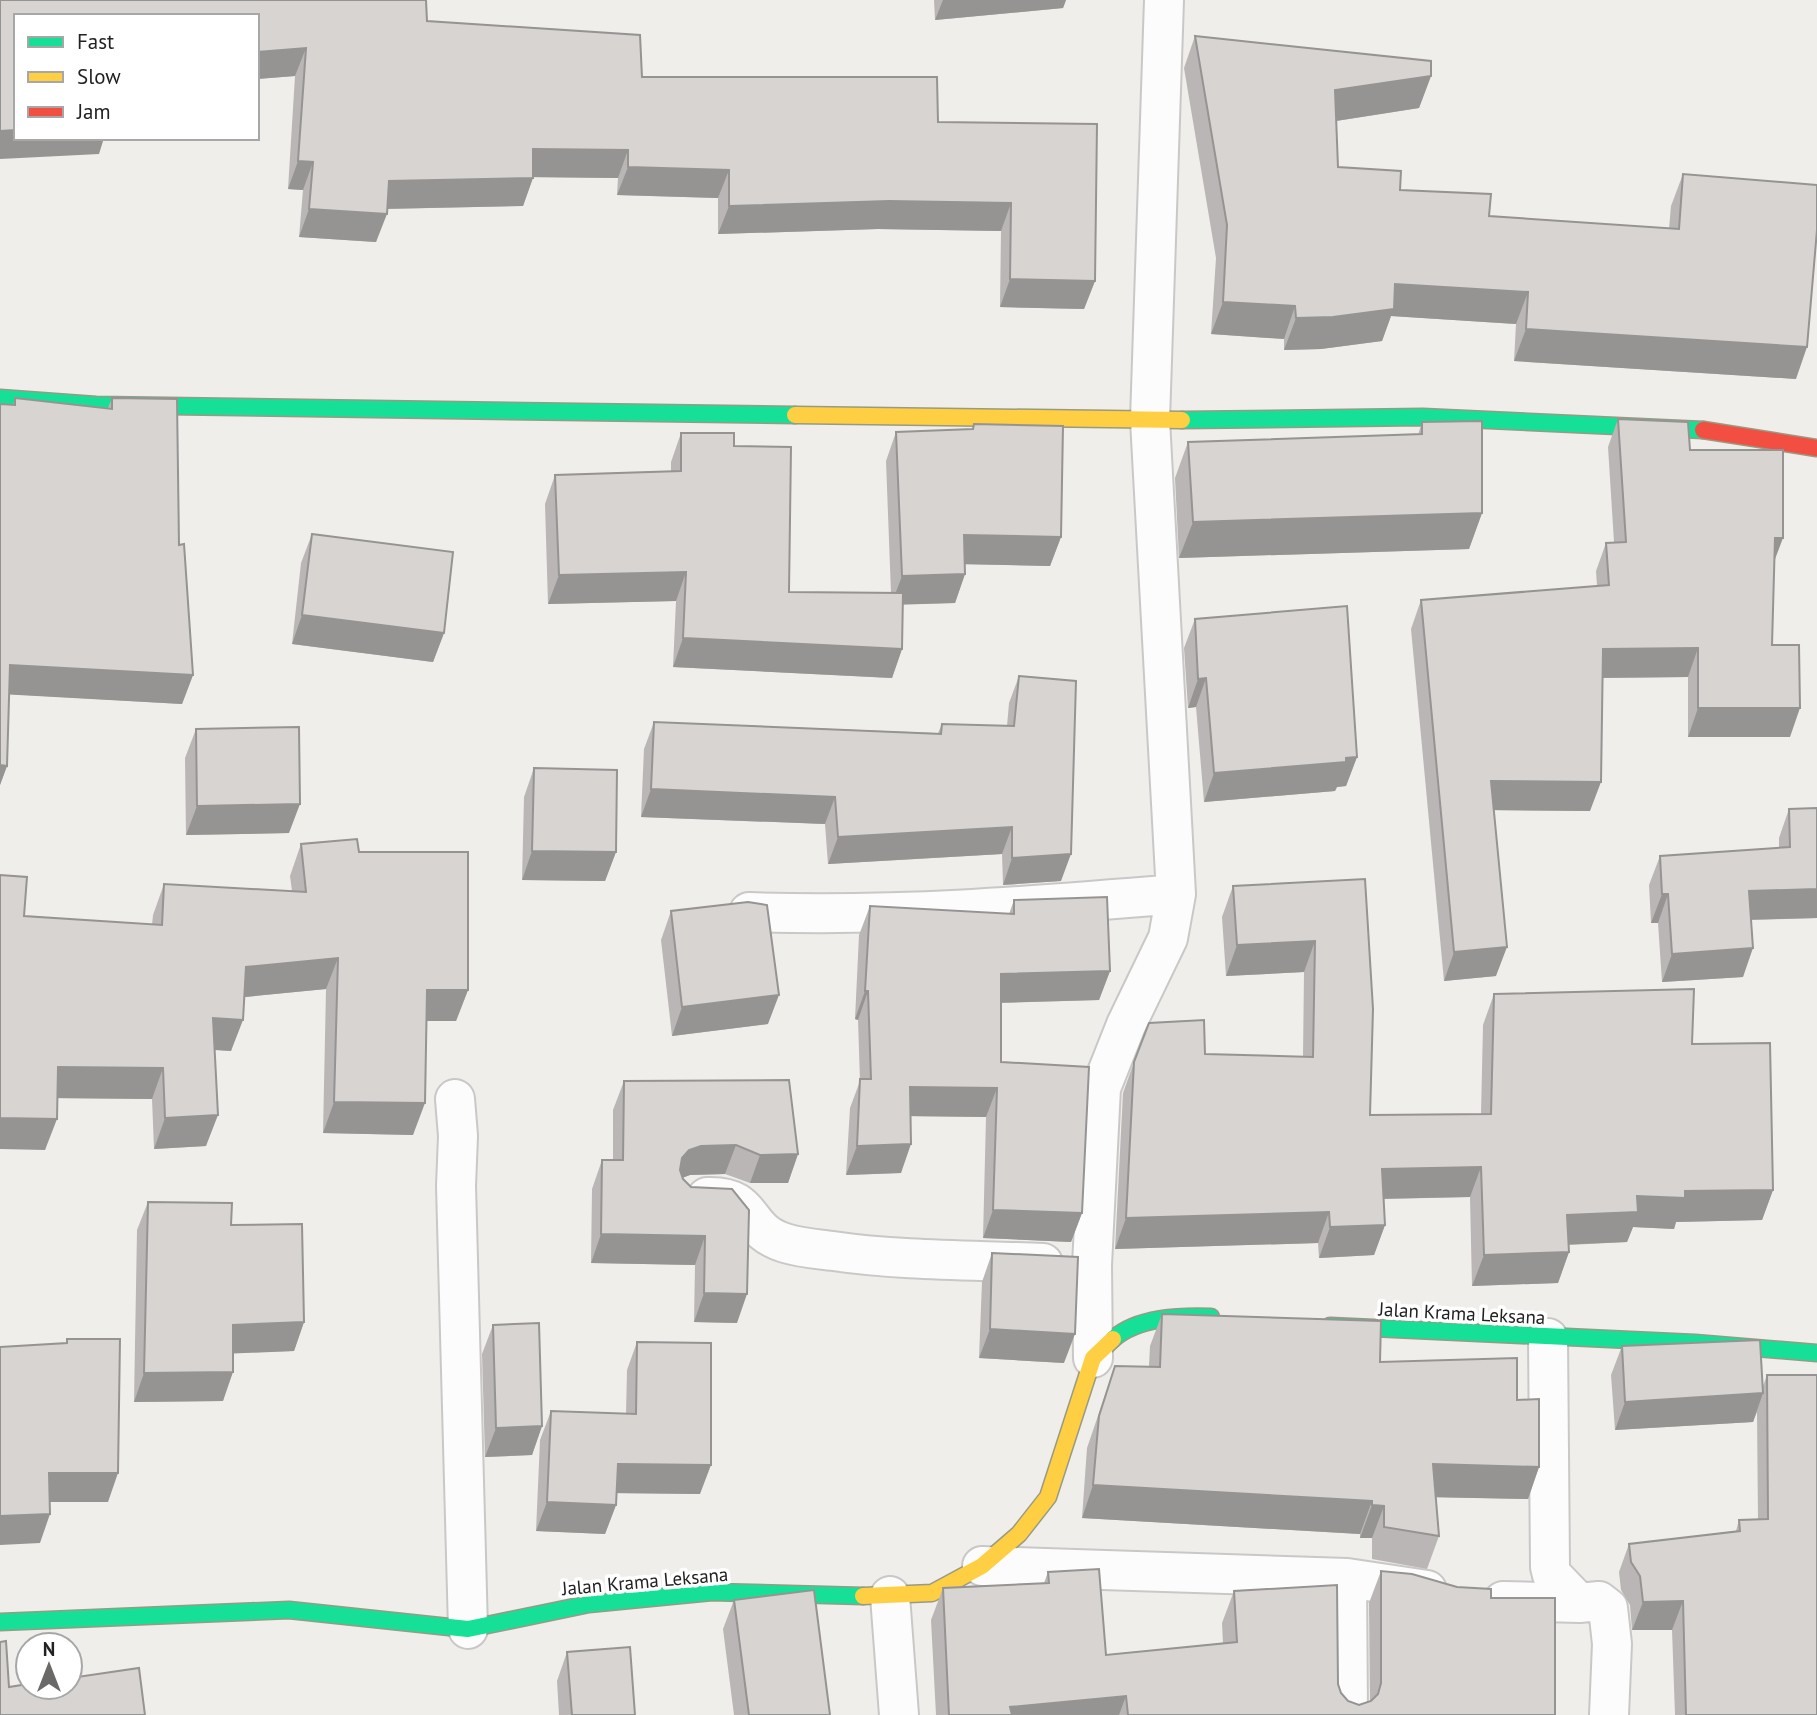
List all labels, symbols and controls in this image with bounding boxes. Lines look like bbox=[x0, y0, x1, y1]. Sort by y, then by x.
legend bbox=[14, 14, 259, 140]
text: Fast bbox=[77, 28, 114, 55]
text: Slow bbox=[77, 63, 121, 90]
text: Jam bbox=[76, 98, 111, 125]
street label: Jalan Krama Leksana bbox=[1377, 1297, 1546, 1329]
street label: Jalan Krama Leksana bbox=[560, 1562, 729, 1600]
north arrow bbox=[14, 1631, 84, 1701]
text: N bbox=[43, 1637, 55, 1661]

